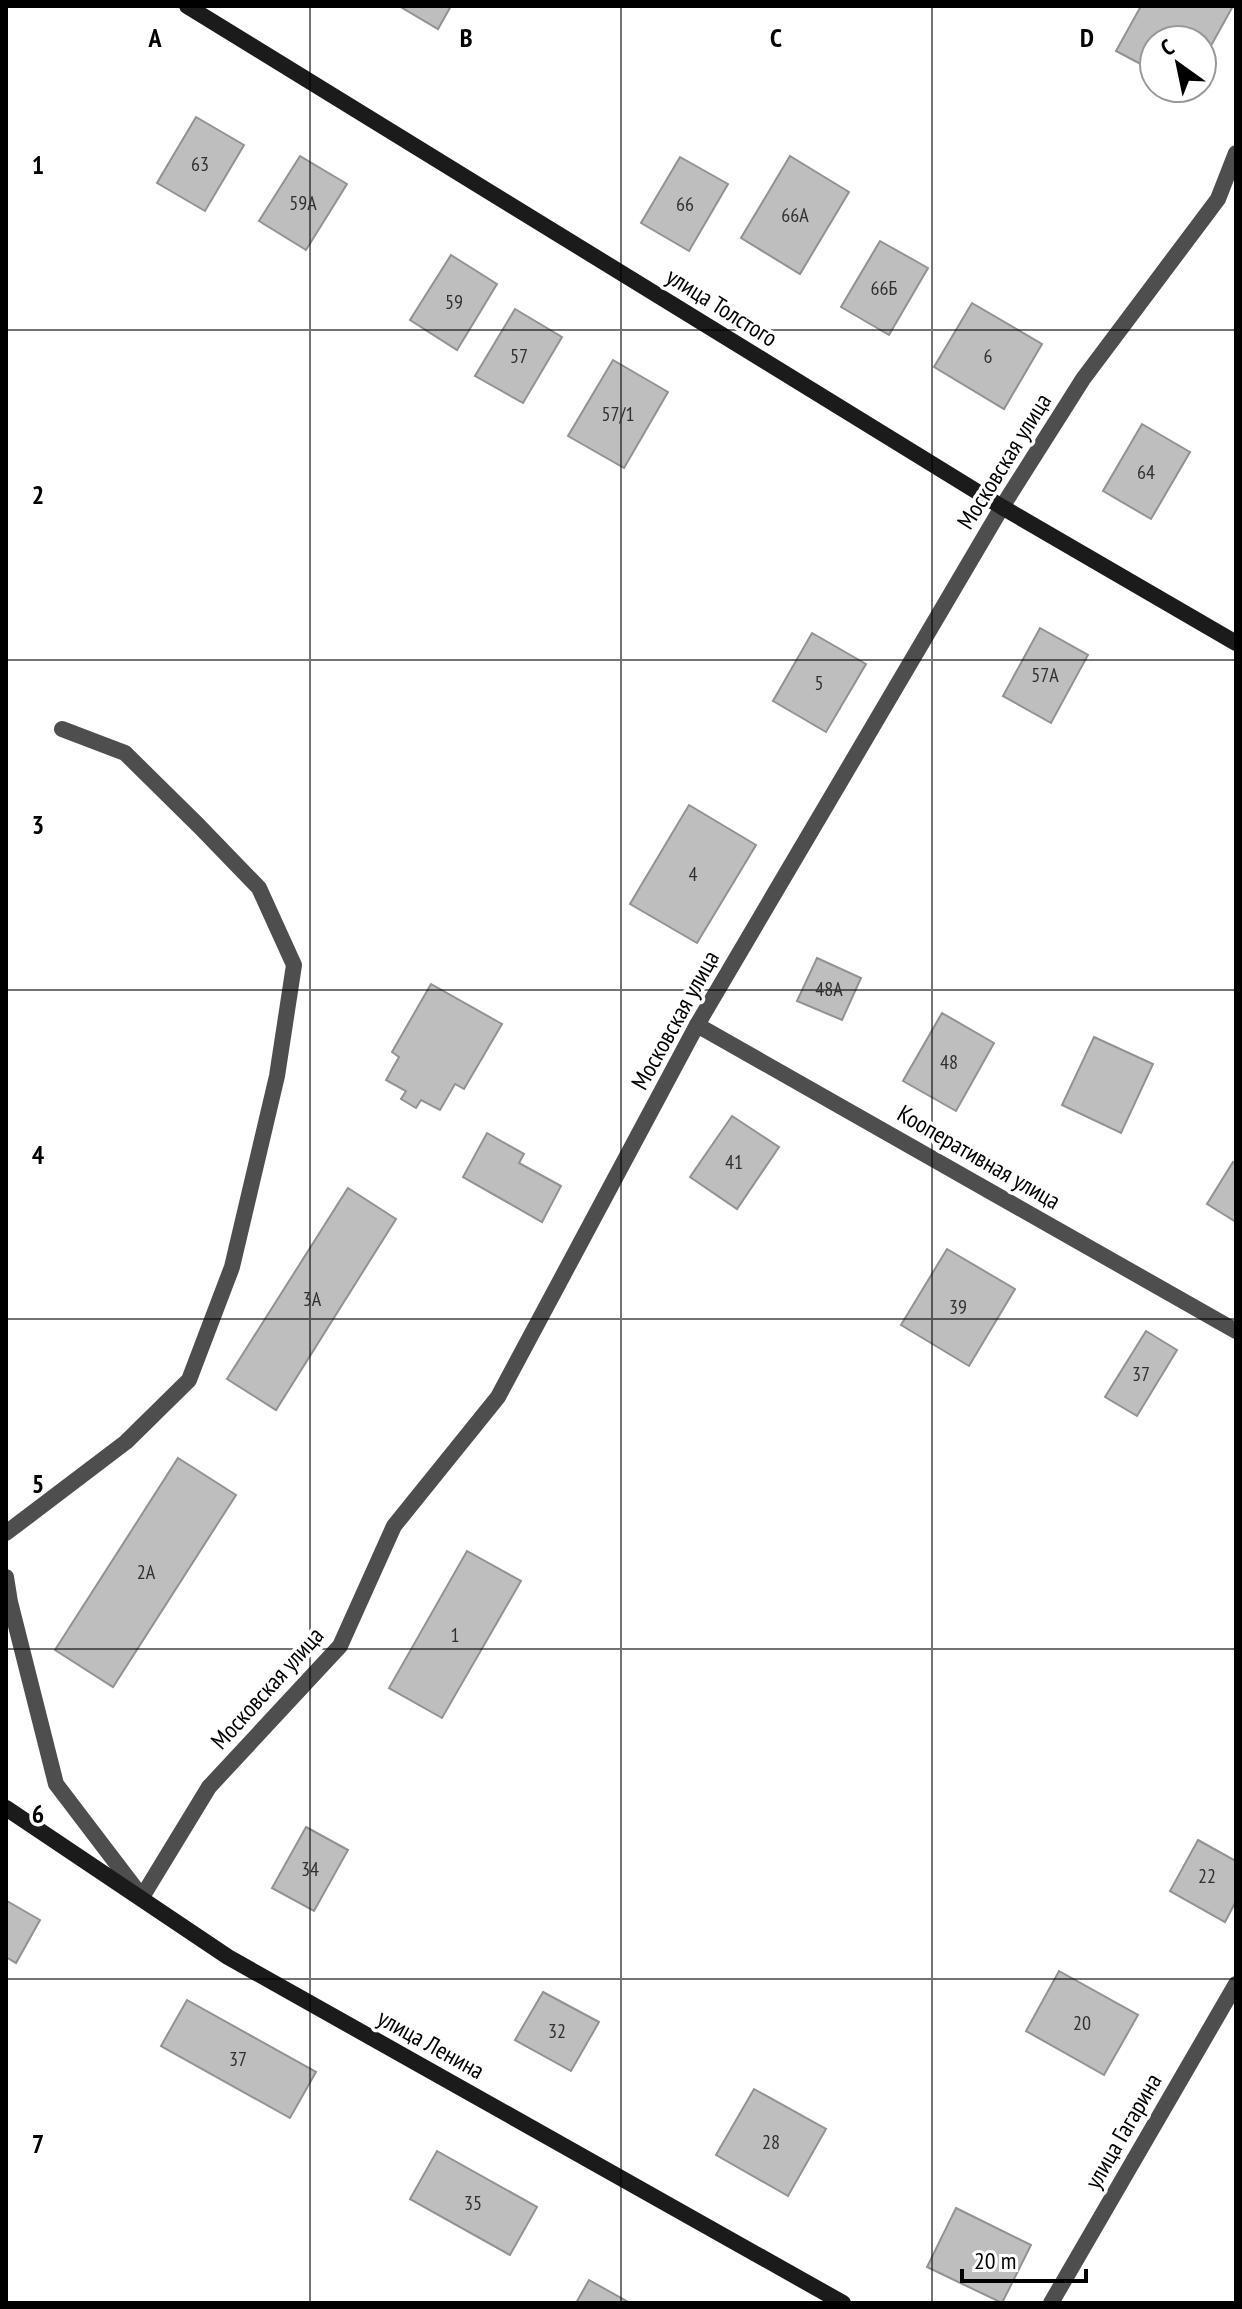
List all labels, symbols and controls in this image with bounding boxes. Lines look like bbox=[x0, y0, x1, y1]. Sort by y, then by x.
text: A bbox=[147, 21, 162, 54]
text: B bbox=[460, 21, 473, 54]
text: C bbox=[770, 21, 782, 54]
text: D bbox=[1080, 21, 1094, 54]
north arrow bbox=[1138, 24, 1218, 104]
text: С bbox=[1155, 33, 1179, 62]
text: 1 bbox=[32, 148, 44, 181]
house number: 63 bbox=[191, 151, 209, 177]
house number: 59А bbox=[289, 190, 317, 216]
house number: 66 bbox=[676, 191, 694, 217]
house number: 66А bbox=[781, 202, 809, 228]
street label: улица Толстого bbox=[661, 261, 783, 353]
house number: 66Б bbox=[871, 275, 898, 301]
house number: 59 bbox=[445, 289, 463, 315]
house number: 57 bbox=[510, 343, 528, 369]
house number: 6 bbox=[984, 343, 993, 369]
street label: Московская улица bbox=[950, 387, 1058, 535]
house number: 57/1 bbox=[602, 401, 634, 427]
house number: 64 bbox=[1137, 459, 1155, 485]
text: 2 bbox=[32, 478, 44, 511]
house number: 57А bbox=[1031, 662, 1059, 688]
house number: 5 bbox=[815, 670, 824, 696]
text: 3 bbox=[32, 808, 44, 841]
house number: 4 bbox=[689, 861, 698, 887]
street label: Московская улица bbox=[624, 945, 726, 1095]
house number: 48А bbox=[815, 976, 843, 1002]
house number: 48 bbox=[940, 1049, 958, 1075]
street label: Кооперативная улица bbox=[892, 1098, 1066, 1216]
text: 4 bbox=[32, 1138, 45, 1171]
house number: 41 bbox=[725, 1149, 743, 1175]
house number: 3А bbox=[303, 1286, 322, 1312]
house number: 39 bbox=[949, 1294, 967, 1320]
house number: 37 bbox=[1132, 1361, 1150, 1387]
text: 5 bbox=[32, 1467, 44, 1500]
house number: 2А bbox=[137, 1559, 156, 1585]
street label: Московская улица bbox=[204, 1620, 330, 1756]
house number: 1 bbox=[451, 1622, 460, 1648]
text: 6 bbox=[32, 1797, 44, 1830]
house number: 34 bbox=[301, 1856, 319, 1882]
house number: 22 bbox=[1198, 1863, 1216, 1889]
street label: улица Ленина bbox=[372, 2002, 490, 2086]
house number: 20 bbox=[1073, 2010, 1091, 2036]
house number: 32 bbox=[548, 2018, 566, 2044]
house number: 37 bbox=[229, 2046, 247, 2072]
street label: улица Гагарина bbox=[1078, 2068, 1168, 2194]
text: 7 bbox=[32, 2127, 44, 2160]
house number: 28 bbox=[762, 2129, 780, 2155]
house number: 35 bbox=[464, 2190, 482, 2216]
scale bar bbox=[962, 2233, 1086, 2283]
text: 20 m bbox=[974, 2245, 1016, 2276]

